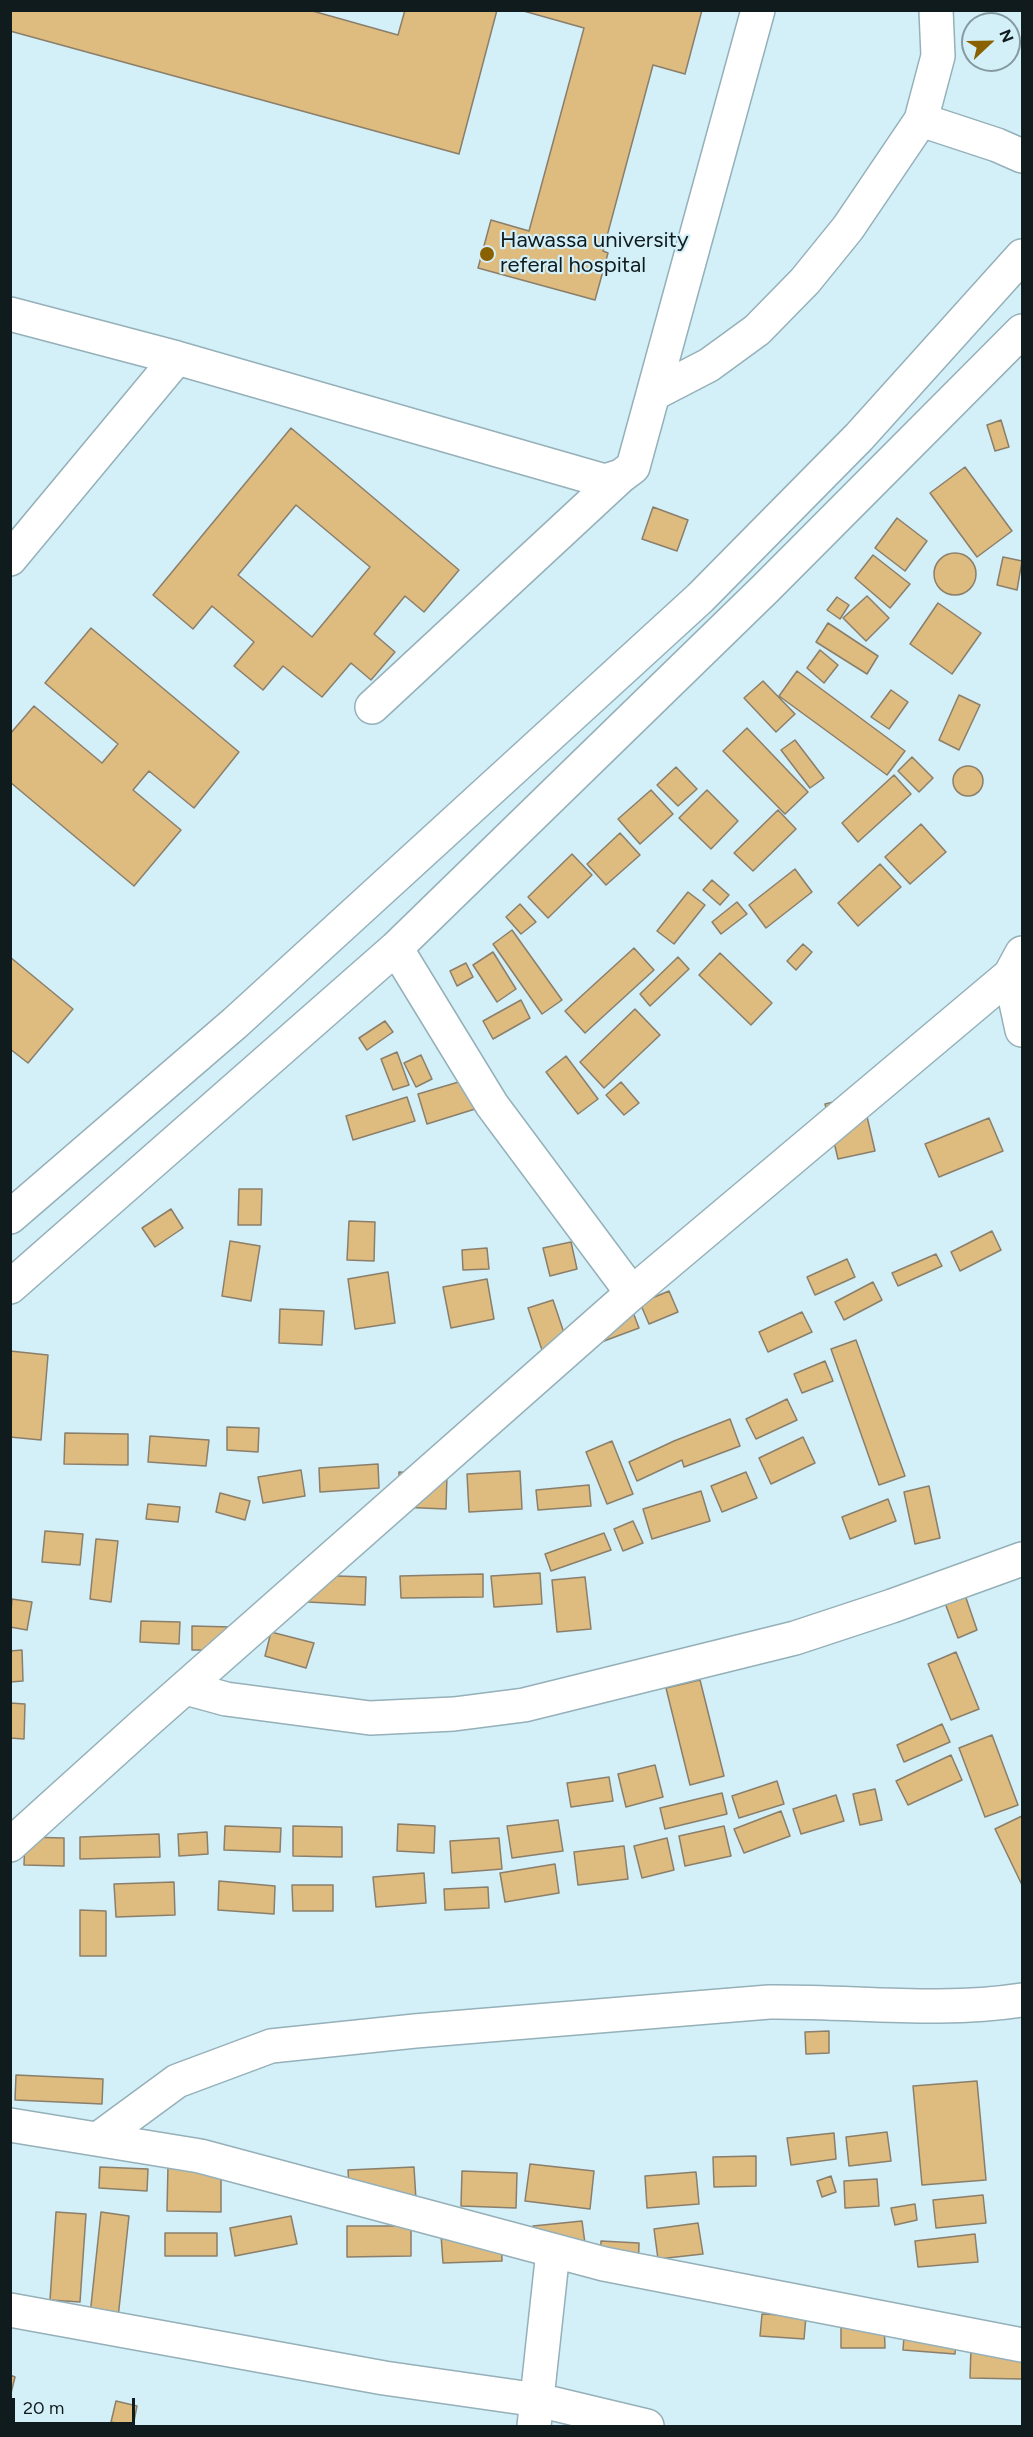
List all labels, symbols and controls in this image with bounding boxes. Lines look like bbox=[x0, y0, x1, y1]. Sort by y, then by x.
north arrow bbox=[961, 12, 1021, 72]
text: N bbox=[995, 27, 1017, 45]
place label: Hawassa university referal hospital bbox=[500, 228, 688, 280]
marker: Hawassa university referal hospital bbox=[478, 245, 496, 263]
scale bar bbox=[15, 2386, 138, 2424]
text: 20 m bbox=[23, 2397, 64, 2419]

